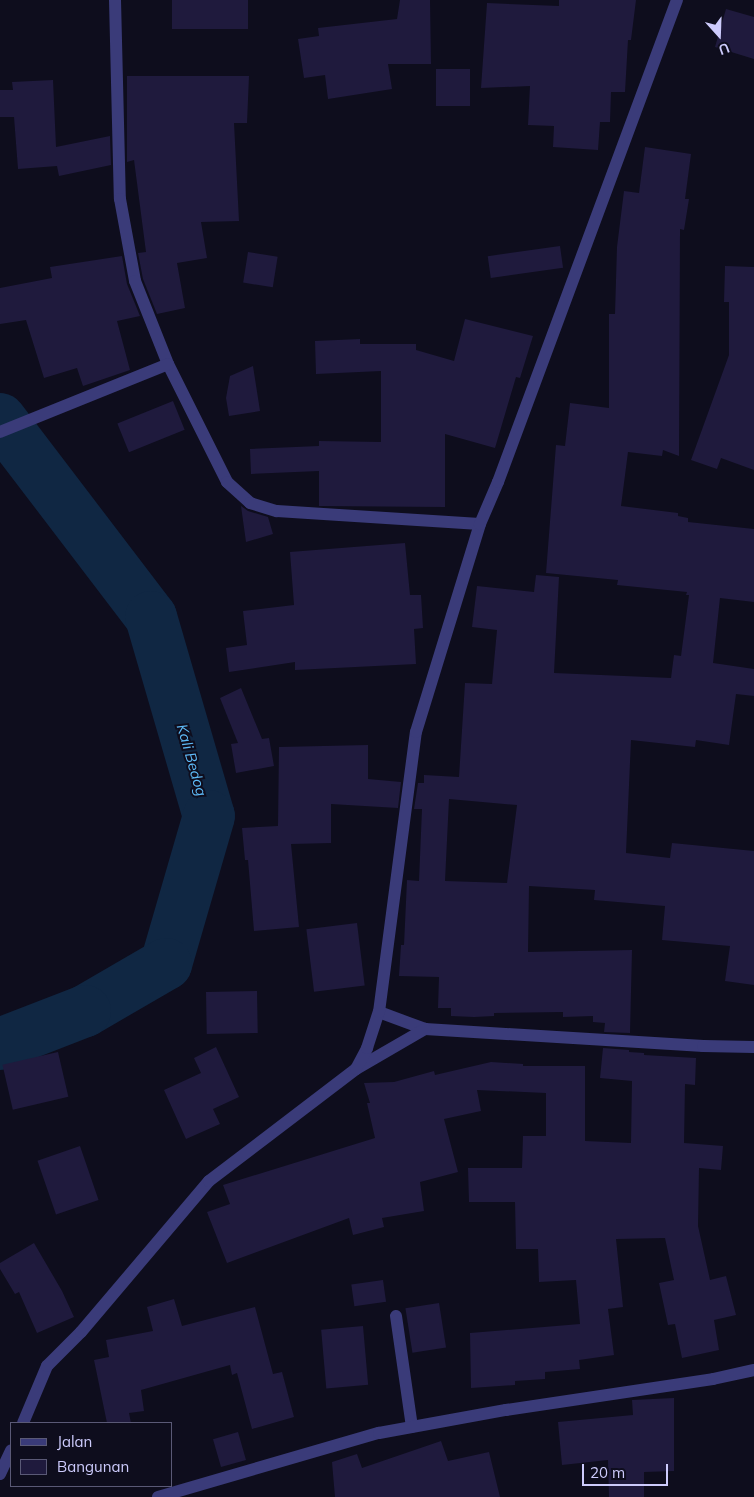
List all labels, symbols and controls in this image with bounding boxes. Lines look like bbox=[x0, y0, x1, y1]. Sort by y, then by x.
north arrow bbox=[694, 10, 744, 60]
text: U bbox=[716, 39, 732, 59]
water label: Kali Bedog bbox=[173, 722, 211, 798]
legend bbox=[10, 1422, 172, 1487]
text: Jalan bbox=[57, 1432, 92, 1451]
scale bar bbox=[584, 1454, 670, 1486]
text: Bangunan bbox=[57, 1457, 129, 1476]
text: 20 m bbox=[590, 1463, 625, 1482]

